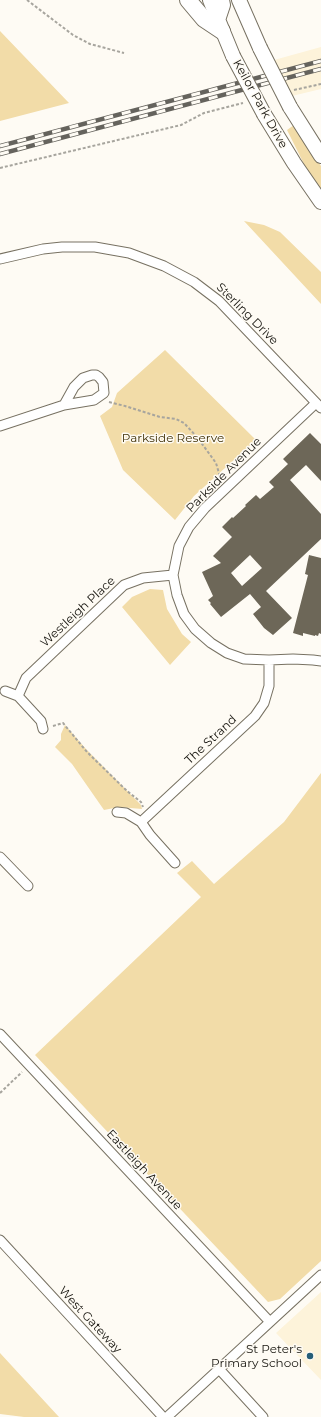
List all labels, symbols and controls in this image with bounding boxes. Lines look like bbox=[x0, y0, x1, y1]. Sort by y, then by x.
street label: Keilor Park Drive bbox=[230, 57, 290, 151]
street label: Sterling Drive bbox=[213, 280, 281, 348]
park label: Parkside Reserve bbox=[122, 431, 224, 445]
street label: Parkside Avenue bbox=[184, 435, 264, 515]
street label: Westleigh Place bbox=[38, 574, 118, 650]
street label: The Strand bbox=[182, 712, 240, 768]
street label: Eastleigh Avenue bbox=[103, 1127, 185, 1213]
street label: West Gateway bbox=[56, 1284, 124, 1356]
place label: St Peter's Primary School bbox=[211, 1342, 302, 1370]
marker: St Peter's Primary School bbox=[305, 1351, 315, 1361]

